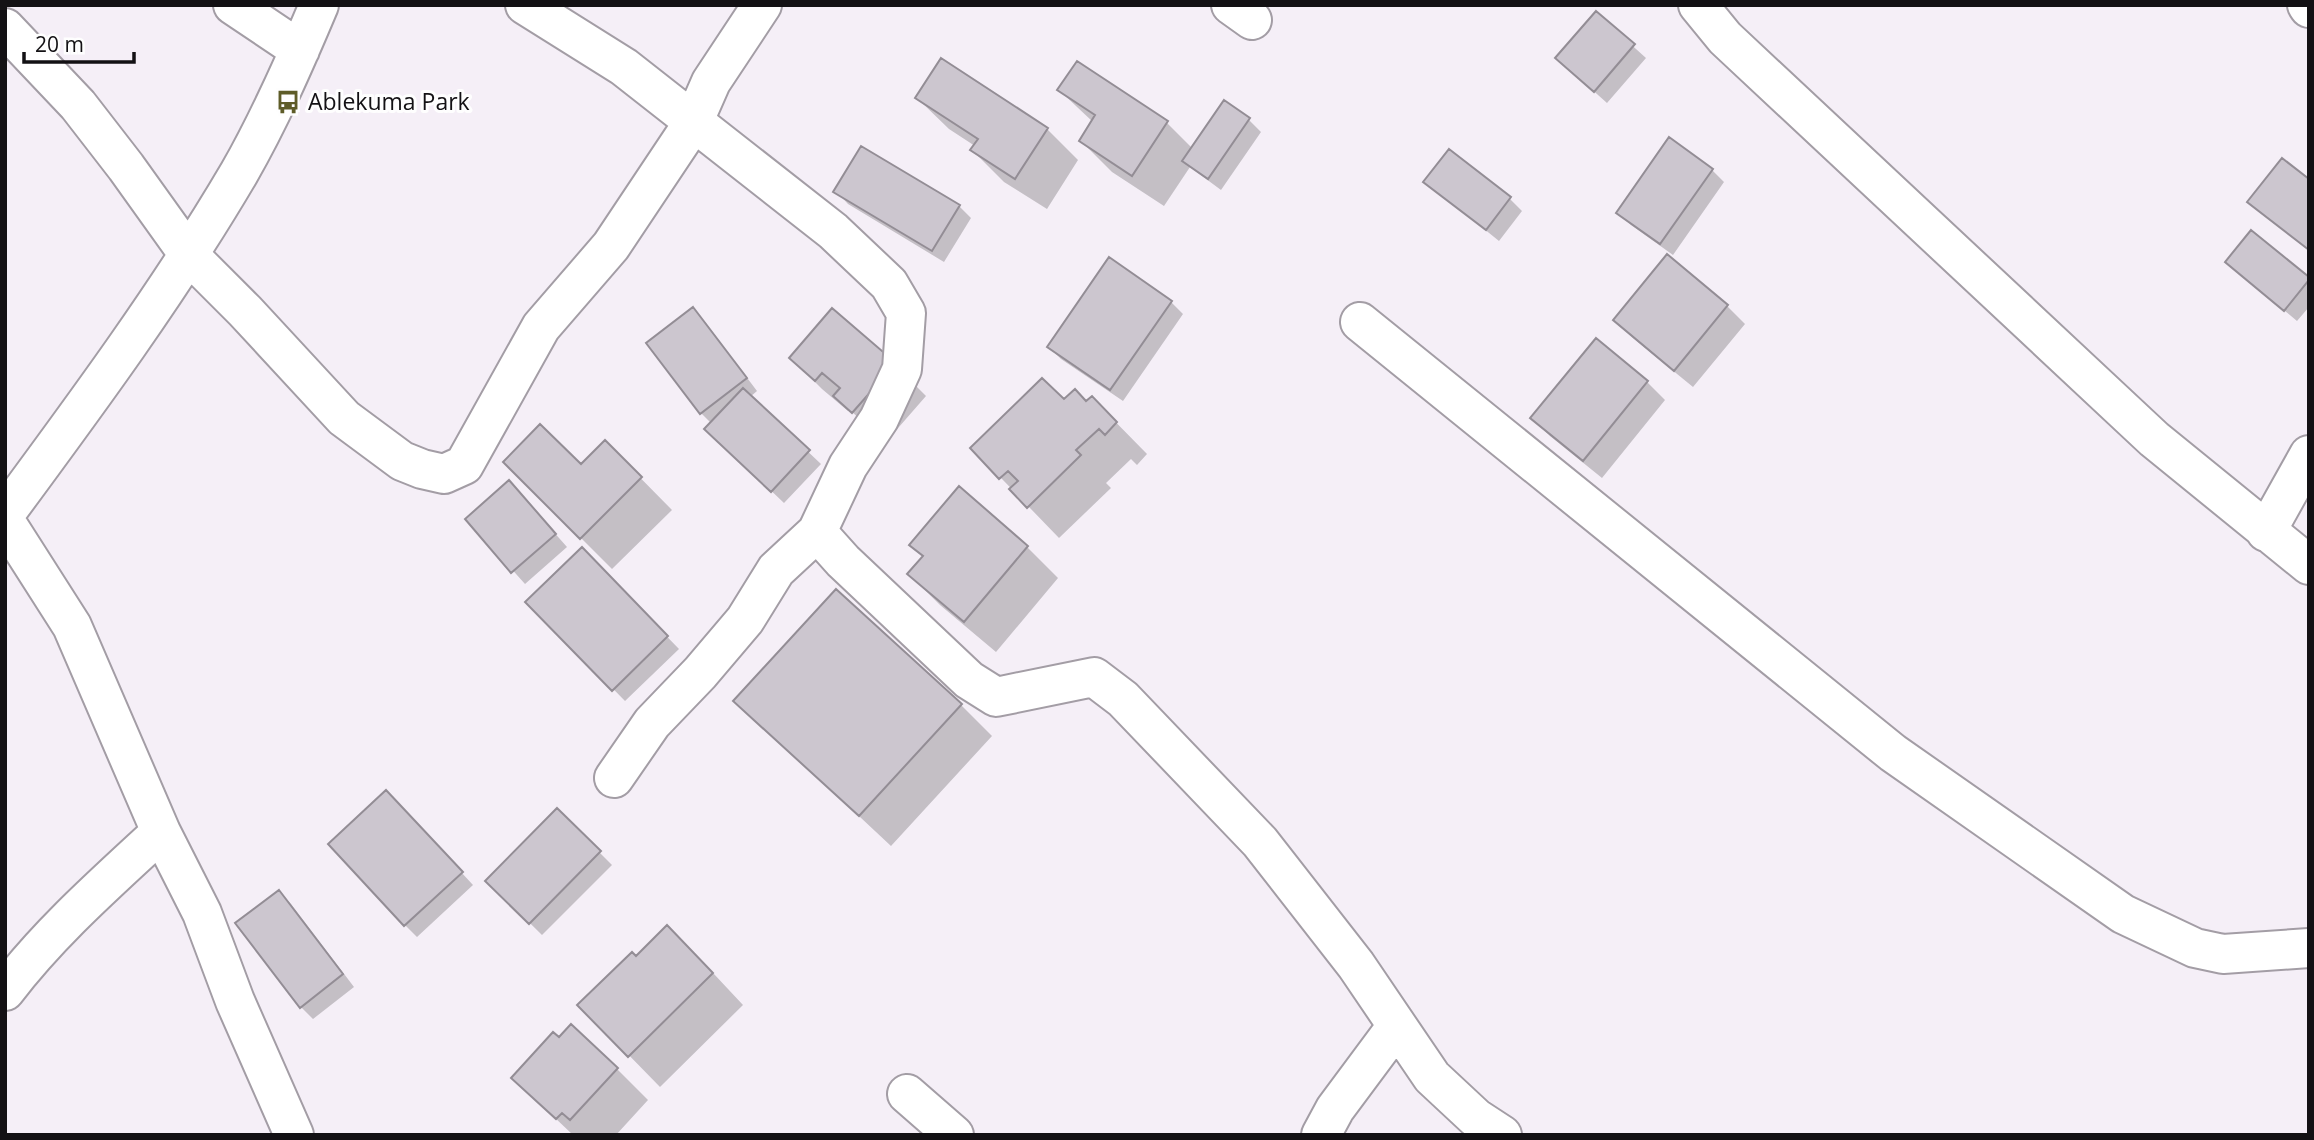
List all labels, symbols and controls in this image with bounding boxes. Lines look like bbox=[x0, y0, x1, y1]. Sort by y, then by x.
scale bar bbox=[24, 21, 135, 65]
text: 20 m bbox=[35, 30, 84, 58]
place label: Ablekuma Park bbox=[308, 85, 470, 117]
bus stop icon: Ablekuma Park bbox=[274, 88, 302, 116]

